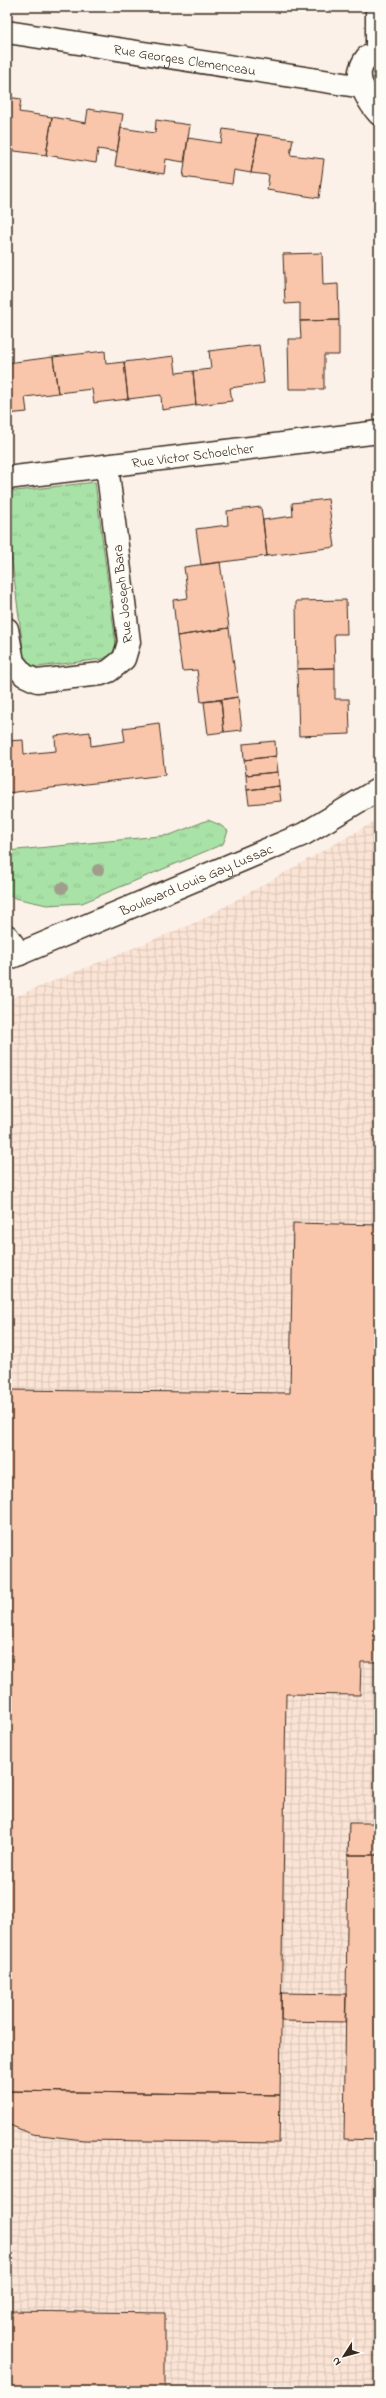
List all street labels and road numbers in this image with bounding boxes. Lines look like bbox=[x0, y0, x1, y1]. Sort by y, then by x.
street label: Rue Georges Clemenceau bbox=[112, 40, 257, 82]
street label: Rue Victor Schoelcher bbox=[131, 439, 256, 474]
street label: Rue Joseph Bara bbox=[108, 543, 139, 644]
street label: Boulevard Louis Gay Lussac bbox=[116, 839, 277, 923]

